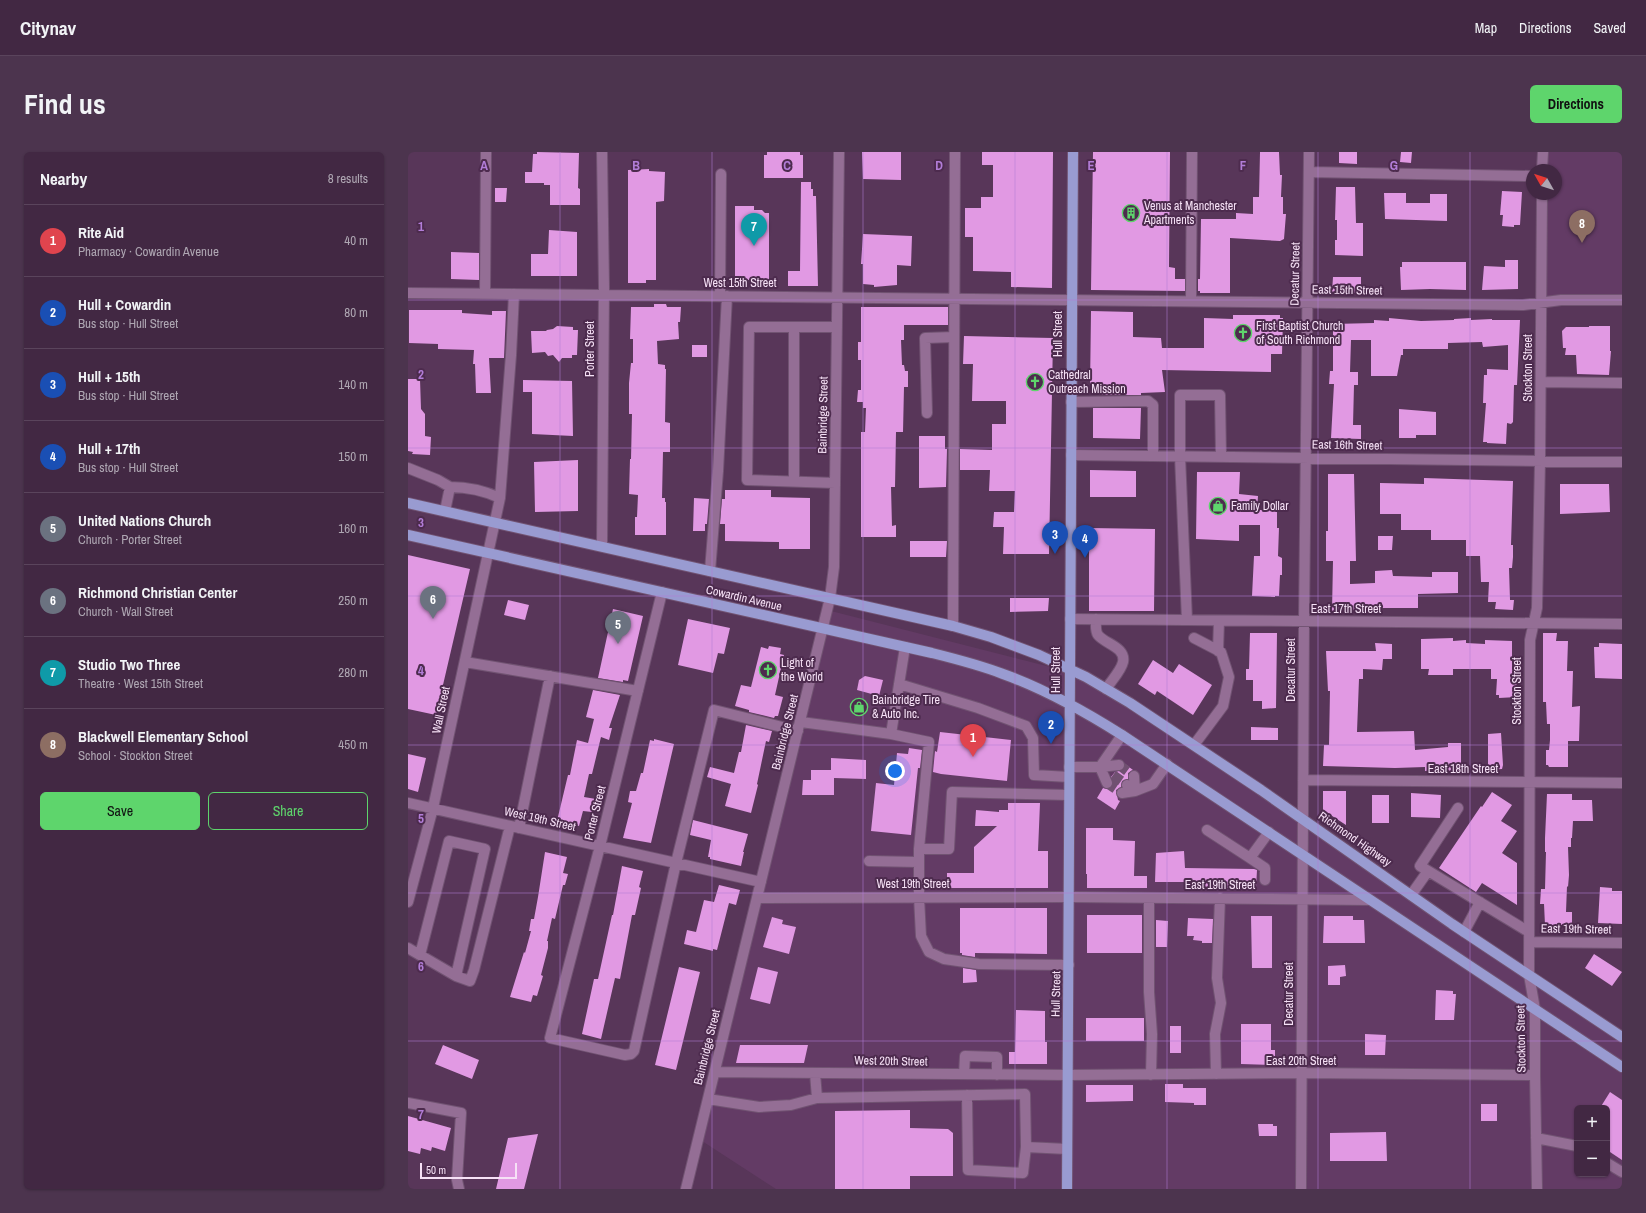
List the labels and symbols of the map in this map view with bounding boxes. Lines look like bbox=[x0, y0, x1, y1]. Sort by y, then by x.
text: A bbox=[480, 157, 488, 174]
text: B bbox=[632, 157, 640, 174]
text: C bbox=[783, 157, 791, 174]
text: D bbox=[935, 157, 943, 174]
text: E bbox=[1087, 157, 1095, 174]
text: F bbox=[1240, 157, 1247, 174]
text: G bbox=[1390, 157, 1398, 174]
north arrow bbox=[1526, 164, 1562, 200]
place label: Venus at Manchester Apartments bbox=[1143, 198, 1237, 228]
building icon: Venus at Manchester Apartments bbox=[1121, 203, 1141, 223]
pin: 8 bbox=[1569, 210, 1595, 243]
pin: 7 bbox=[741, 213, 767, 246]
text: 1 bbox=[418, 218, 424, 235]
street label: Decatur Street bbox=[1286, 242, 1304, 306]
street label: West 15th Street bbox=[703, 275, 777, 291]
street label: East 15th Street bbox=[1312, 281, 1383, 299]
street label: Hull Street bbox=[1050, 311, 1066, 357]
place label: First Baptist Church of South Richmond bbox=[1256, 318, 1344, 348]
street label: Porter Street bbox=[582, 321, 598, 377]
church icon: First Baptist Church of South Richmond bbox=[1233, 323, 1253, 343]
street label: Stockton Street bbox=[1520, 334, 1536, 402]
text: 2 bbox=[418, 366, 424, 383]
place label: Cathedral Outreach Mission bbox=[1048, 367, 1126, 397]
church icon: Cathedral Outreach Mission bbox=[1025, 372, 1045, 392]
street label: Bainbridge Street bbox=[814, 376, 832, 454]
street label: East 16th Street bbox=[1312, 436, 1383, 454]
shop icon: Family Dollar bbox=[1208, 496, 1228, 516]
place label: Family Dollar bbox=[1231, 498, 1289, 514]
text: 3 bbox=[418, 514, 424, 531]
pin: 3 bbox=[1042, 521, 1068, 554]
pin: 4 bbox=[1072, 525, 1098, 558]
street label: Cowardin Avenue bbox=[704, 581, 784, 615]
pin: 6 bbox=[420, 586, 446, 619]
street label: East 17th Street bbox=[1311, 601, 1382, 617]
pin: 5 bbox=[605, 611, 631, 644]
street label: Decatur Street bbox=[1283, 638, 1299, 702]
street label: Hull Street bbox=[1048, 647, 1064, 693]
place label: Light of the World bbox=[781, 655, 823, 685]
street label: Stockton Street bbox=[1509, 657, 1525, 725]
church icon: Light of the World bbox=[758, 660, 778, 680]
text: 4 bbox=[418, 662, 424, 679]
street label: Wall Street bbox=[428, 685, 454, 735]
street label: Bainbridge Street bbox=[768, 692, 802, 771]
place label: Bainbridge Tire & Auto Inc. bbox=[872, 692, 940, 722]
shop icon: Bainbridge Tire & Auto Inc. bbox=[849, 697, 869, 717]
pin: 2 bbox=[1038, 711, 1064, 744]
pin: 1 bbox=[960, 724, 986, 757]
your location bbox=[885, 761, 905, 781]
street label: East 18th Street bbox=[1428, 761, 1499, 777]
street label: Porter Street bbox=[580, 784, 610, 842]
street label: West 19th Street bbox=[503, 803, 578, 835]
street label: Richmond Highway bbox=[1315, 808, 1395, 870]
text: 5 bbox=[418, 810, 424, 827]
street label: West 19th Street bbox=[876, 876, 950, 892]
street label: East 19th Street bbox=[1185, 877, 1256, 893]
street label: East 19th Street bbox=[1541, 920, 1612, 938]
text: 6 bbox=[418, 958, 424, 975]
street label: Decatur Street bbox=[1281, 962, 1297, 1026]
street label: Hull Street bbox=[1048, 971, 1064, 1017]
street label: Stockton Street bbox=[1512, 1005, 1530, 1073]
street label: Bainbridge Street bbox=[690, 1007, 724, 1086]
street label: West 20th Street bbox=[854, 1052, 928, 1070]
street label: East 20th Street bbox=[1266, 1053, 1337, 1069]
text: 7 bbox=[418, 1106, 424, 1123]
scale bar bbox=[420, 1161, 517, 1180]

